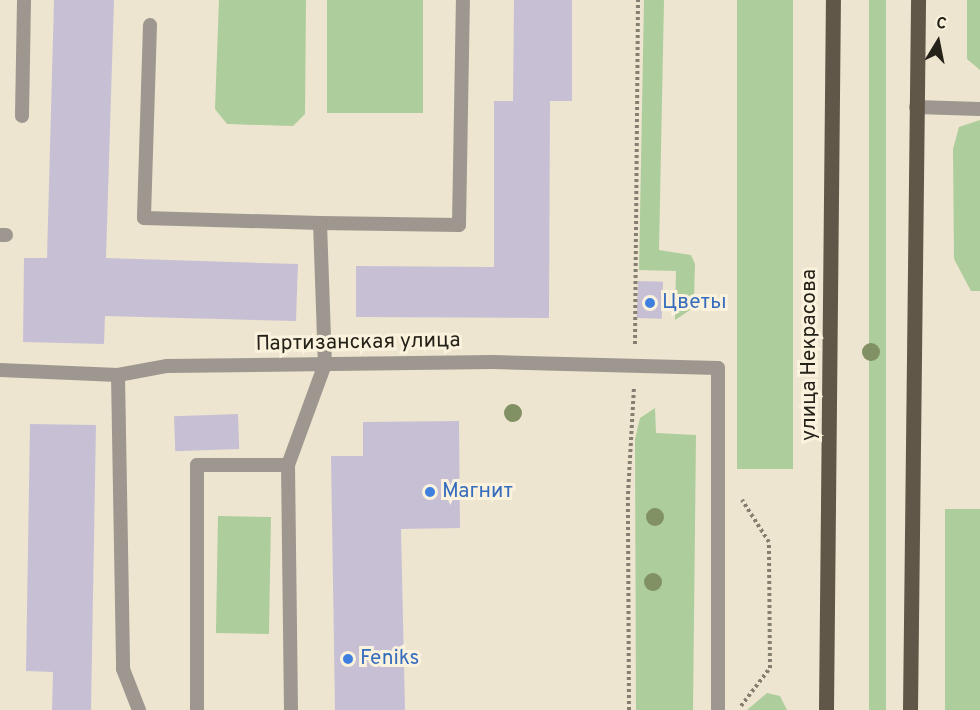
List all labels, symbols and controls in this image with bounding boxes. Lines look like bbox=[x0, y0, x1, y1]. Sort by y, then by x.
north arrow bbox=[908, 12, 968, 72]
text: С bbox=[934, 14, 948, 35]
street label: улица Некрасова bbox=[797, 269, 823, 441]
place label: Цветы bbox=[662, 290, 727, 316]
marker: Цветы bbox=[643, 296, 657, 310]
street label: Партизанская улица bbox=[255, 329, 461, 357]
place label: Магнит bbox=[442, 479, 513, 505]
marker: Магнит bbox=[423, 485, 437, 499]
place label: Feniks bbox=[360, 646, 419, 672]
marker: Feniks bbox=[341, 652, 355, 666]

